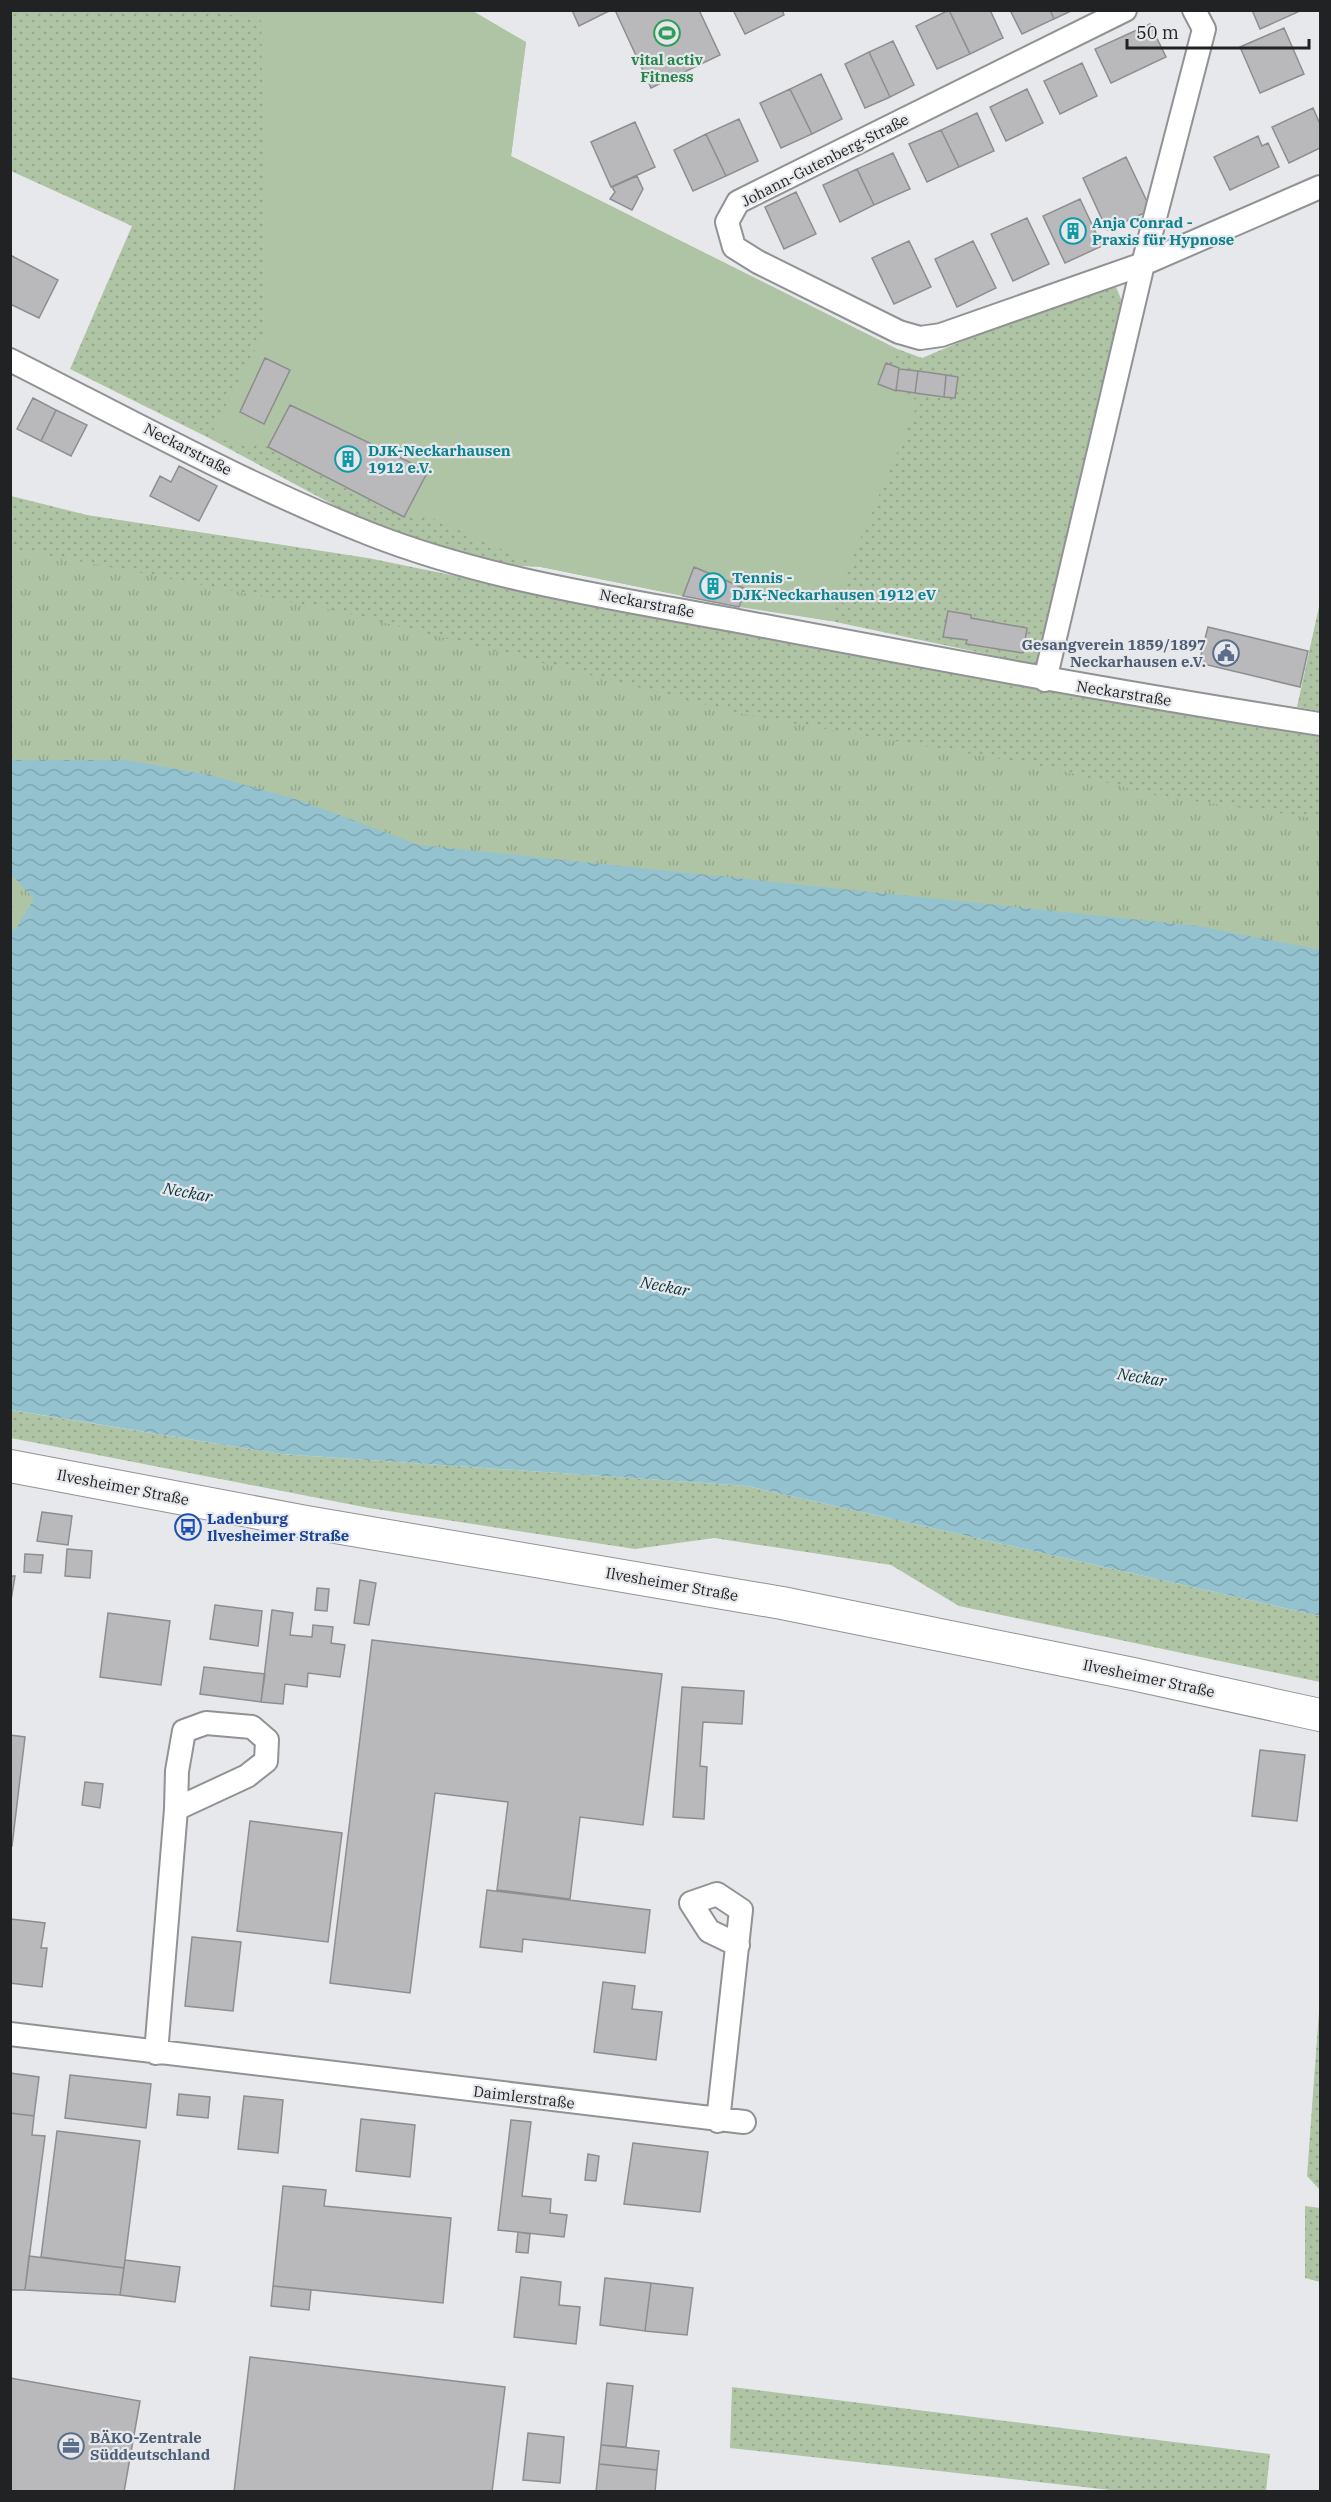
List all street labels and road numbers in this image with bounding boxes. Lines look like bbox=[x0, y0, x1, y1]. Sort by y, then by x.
street label: Johann-Gutenberg-Straße bbox=[738, 109, 912, 211]
street label: Neckarstraße bbox=[141, 419, 235, 479]
street label: Neckarstraße bbox=[598, 585, 696, 621]
street label: Neckarstraße bbox=[1075, 676, 1173, 710]
street label: Ilvesheimer Straße bbox=[55, 1465, 191, 1509]
street label: Ilvesheimer Straße bbox=[604, 1563, 740, 1605]
street label: Ilvesheimer Straße bbox=[1081, 1655, 1217, 1701]
street label: Daimlerstraße bbox=[472, 2081, 576, 2113]

